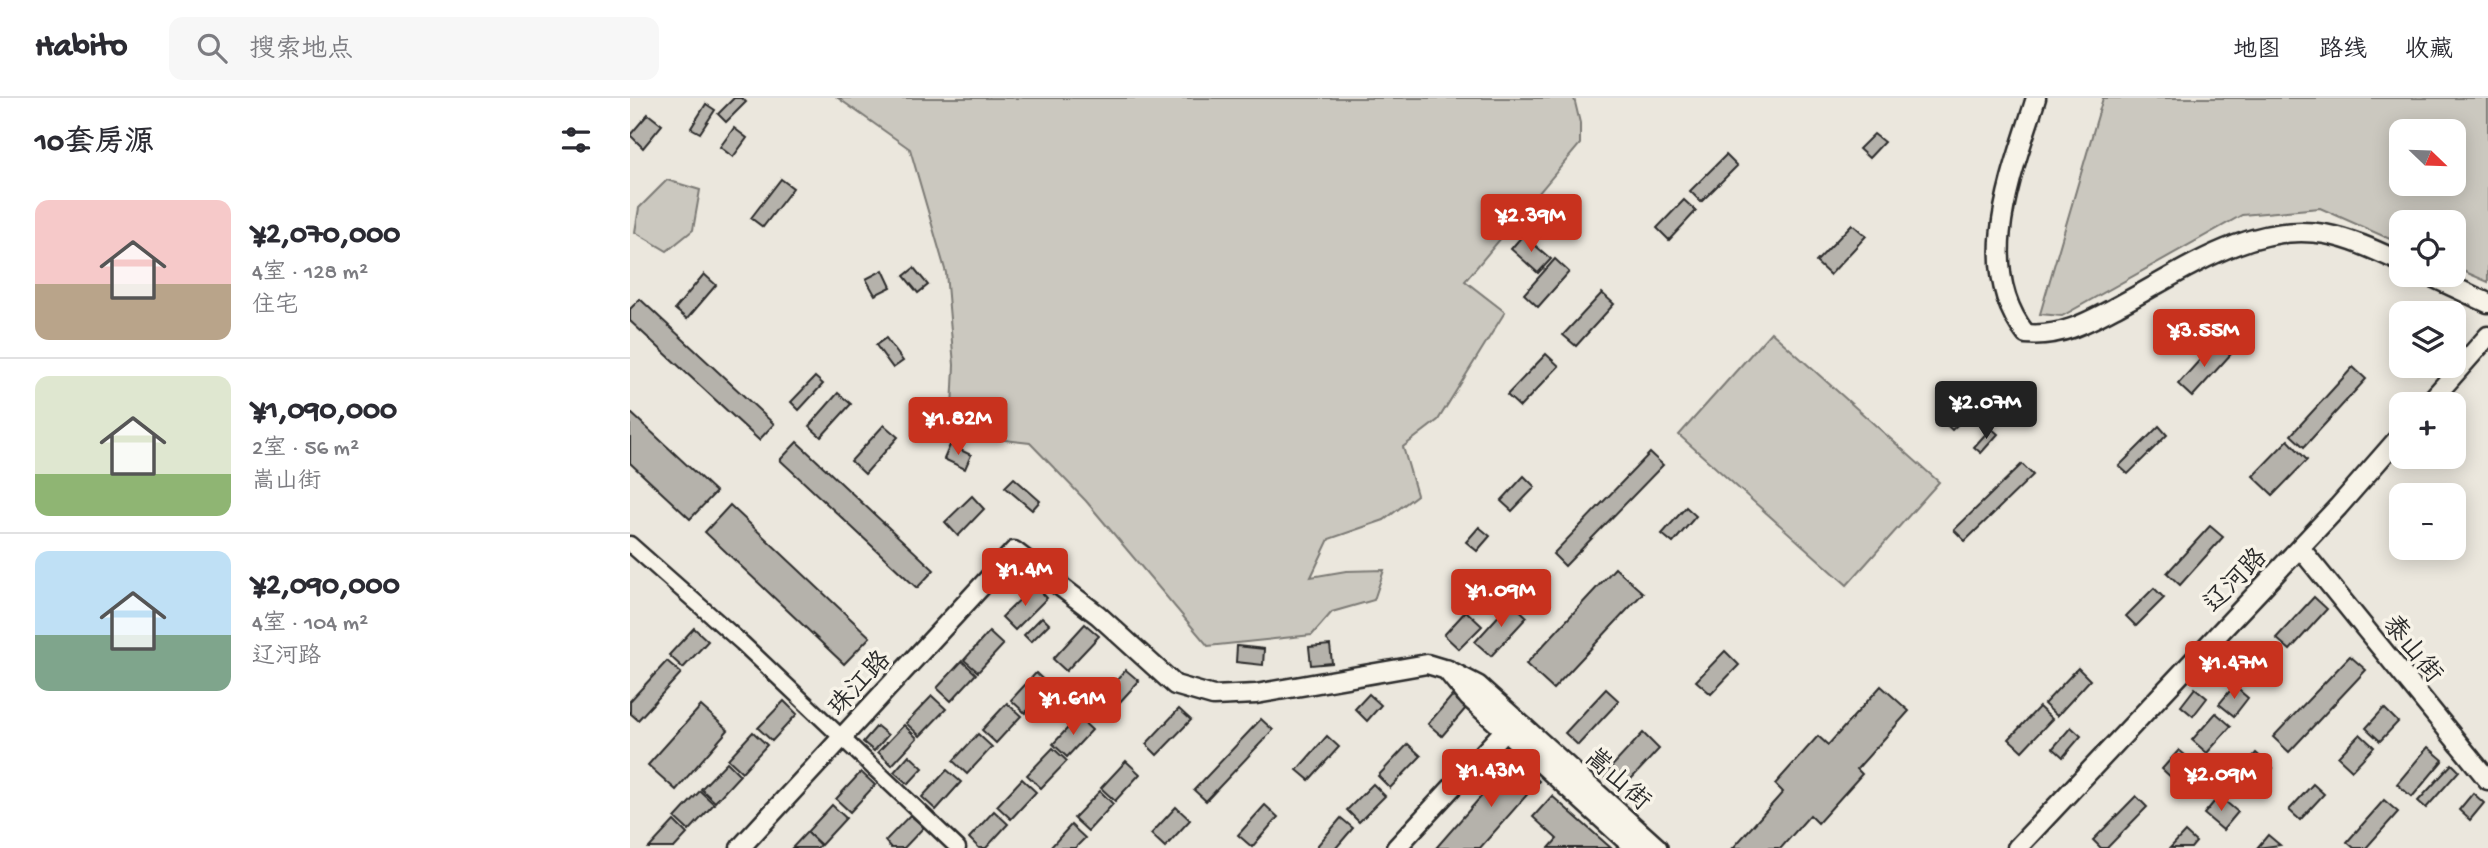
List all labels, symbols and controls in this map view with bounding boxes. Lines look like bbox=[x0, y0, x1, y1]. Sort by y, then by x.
search box bbox=[169, 17, 659, 80]
text: Habito bbox=[35, 29, 127, 67]
icon: search bbox=[193, 29, 231, 67]
text: 搜索地点 bbox=[249, 36, 353, 67]
text: 地图 bbox=[2233, 37, 2281, 66]
text: 路线 bbox=[2319, 37, 2367, 66]
text: 收藏 bbox=[2405, 37, 2453, 66]
north arrow bbox=[2389, 119, 2466, 196]
map controls bbox=[2389, 119, 2466, 560]
icon: filters bbox=[557, 121, 595, 159]
text: 10套房源 bbox=[35, 127, 154, 162]
pin: ¥2.39M bbox=[1474, 194, 1588, 254]
text: ¥2.39M bbox=[1497, 203, 1565, 230]
button: locate bbox=[2389, 210, 2466, 287]
text: ¥2,070,000 bbox=[252, 219, 400, 254]
icon: home bbox=[91, 228, 175, 312]
text: 4室 · 128 m² bbox=[252, 260, 368, 287]
text: 住宅 bbox=[252, 293, 298, 320]
button: layers bbox=[2389, 301, 2466, 378]
pin: ¥3.55M bbox=[2147, 310, 2261, 369]
text: ¥3.55M bbox=[2169, 318, 2239, 345]
pin: ¥2.07M bbox=[1929, 382, 2043, 441]
text: ¥2.07M bbox=[1951, 390, 2021, 417]
button: + bbox=[2389, 392, 2466, 469]
text: ¥1,090,000 bbox=[252, 395, 397, 430]
pin: ¥1.82M bbox=[901, 398, 1015, 457]
icon: home bbox=[91, 404, 175, 488]
text: ¥1.82M bbox=[924, 406, 992, 433]
text: 2室 · 56 m² bbox=[252, 436, 359, 463]
text: 嵩山街 bbox=[252, 469, 321, 496]
button: − bbox=[2389, 483, 2466, 560]
street label: 辽河路 bbox=[2198, 542, 2275, 621]
pin: ¥1.4M bbox=[976, 548, 1074, 608]
text: ¥1.4M bbox=[998, 557, 1052, 584]
text: ¥2,090,000 bbox=[252, 570, 400, 605]
pin: ¥1.09M bbox=[1444, 570, 1558, 629]
text: ¥1.09M bbox=[1467, 578, 1535, 605]
icon: home bbox=[91, 579, 175, 663]
street label: 泰山街 bbox=[2374, 610, 2449, 691]
text: 4室 · 104 m² bbox=[252, 611, 368, 638]
pin: ¥1.47M bbox=[2177, 642, 2291, 701]
text: 辽河路 bbox=[252, 644, 321, 671]
street label: 珠江路 bbox=[822, 645, 899, 724]
text: ¥1.47M bbox=[2201, 650, 2267, 677]
pin: ¥1.61M bbox=[1016, 678, 1130, 737]
text: ¥1.61M bbox=[1041, 686, 1105, 713]
street label: 嵩山街 bbox=[1577, 742, 1657, 819]
pin: ¥1.43M bbox=[1434, 750, 1548, 809]
pin: ¥2.09M bbox=[2164, 754, 2278, 813]
text: ¥1.43M bbox=[1458, 758, 1524, 785]
text: ¥2.09M bbox=[2186, 762, 2256, 789]

